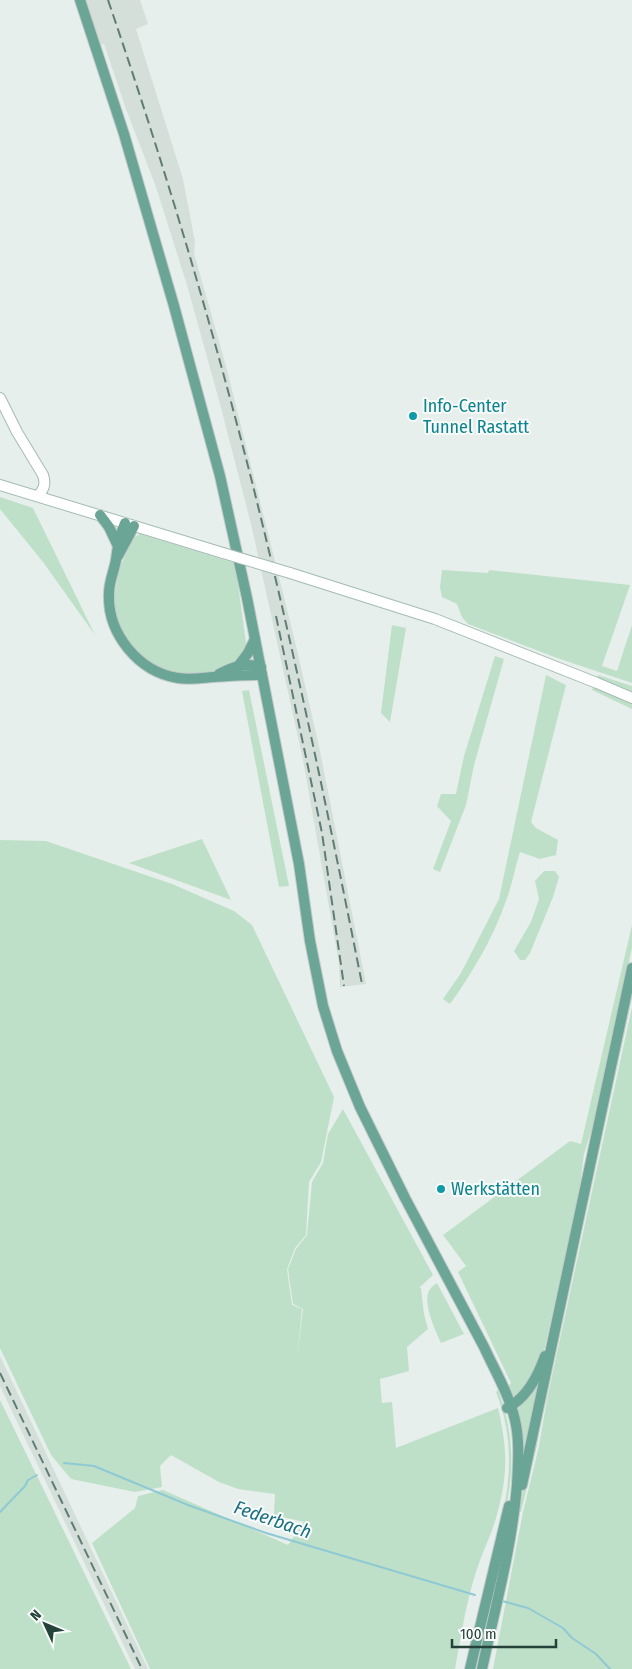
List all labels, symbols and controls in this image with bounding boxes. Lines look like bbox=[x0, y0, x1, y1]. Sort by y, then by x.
place label: Info-Center Tunnel Rastatt bbox=[423, 395, 529, 438]
marker: Info-Center Tunnel Rastatt bbox=[407, 410, 419, 422]
place label: Werkstätten bbox=[451, 1178, 540, 1200]
marker: Werkstätten bbox=[435, 1183, 447, 1195]
water label: Federbach bbox=[231, 1496, 314, 1543]
north arrow bbox=[20, 1599, 70, 1649]
text: N bbox=[27, 1606, 45, 1624]
scale bar bbox=[452, 1616, 556, 1648]
text: 100 m bbox=[460, 1625, 497, 1643]

